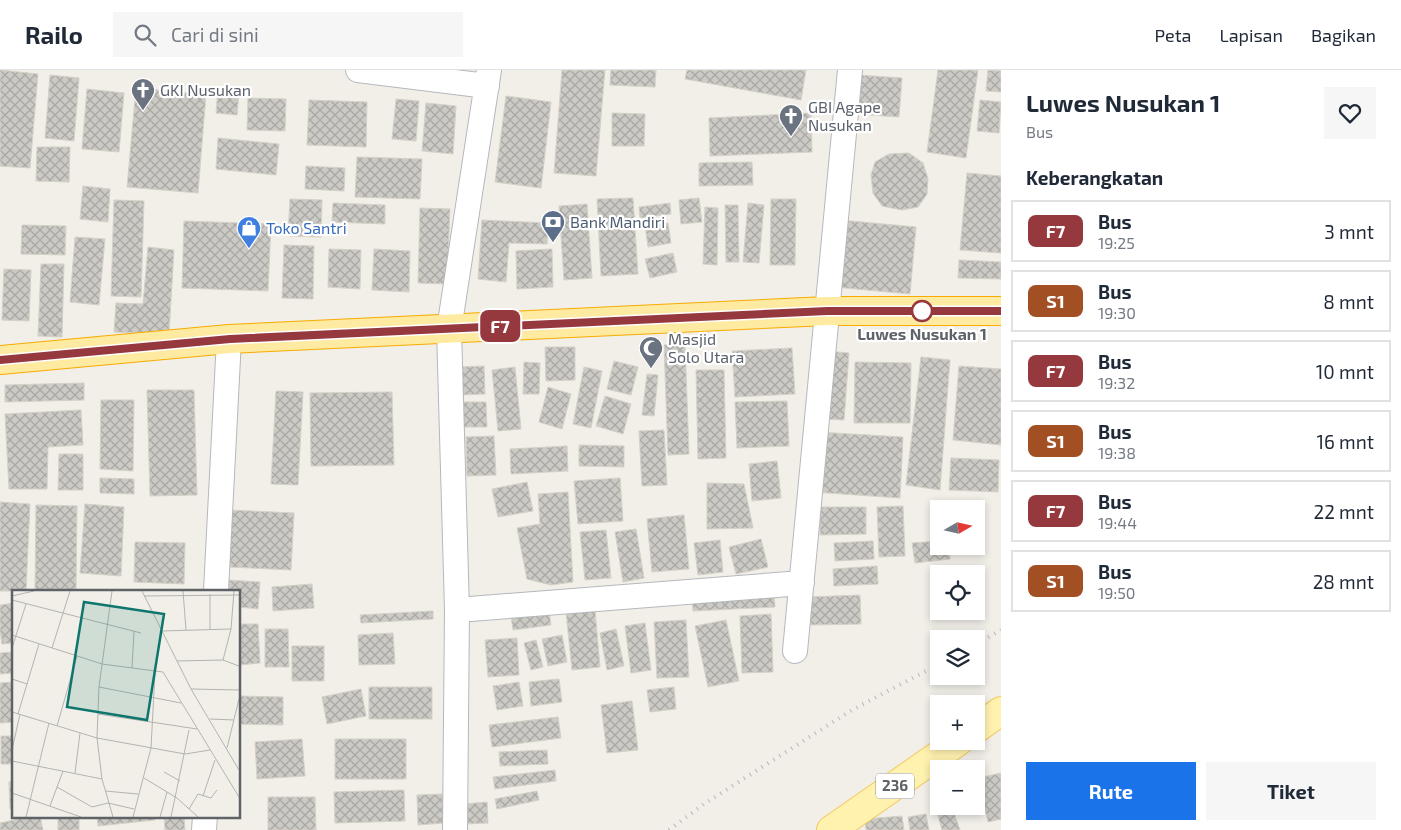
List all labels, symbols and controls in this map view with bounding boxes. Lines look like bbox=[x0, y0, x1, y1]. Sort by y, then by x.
search box bbox=[113, 12, 463, 57]
text: Railo bbox=[25, 20, 83, 49]
icon: search bbox=[131, 21, 159, 49]
text: Cari di sini bbox=[171, 23, 259, 46]
text: Peta bbox=[1154, 24, 1191, 46]
text: Lapisan bbox=[1219, 24, 1283, 46]
text: Bagikan bbox=[1311, 24, 1376, 46]
church icon: GKI Nusukan bbox=[130, 77, 156, 111]
place label: GKI Nusukan bbox=[160, 80, 251, 99]
button: heart bbox=[1324, 87, 1376, 139]
text: Luwes Nusukan 1 bbox=[1026, 88, 1220, 117]
place label: GBI Agape Nusukan bbox=[808, 97, 881, 134]
church icon: GBI Agape Nusukan bbox=[778, 103, 804, 137]
text: Bus bbox=[1026, 122, 1053, 141]
text: Keberangkatan bbox=[1026, 166, 1163, 189]
bank icon: Bank Mandiri bbox=[540, 209, 566, 243]
text: Bus bbox=[1098, 210, 1132, 233]
place label: Bank Mandiri bbox=[570, 212, 665, 231]
shop icon: Toko Santri bbox=[236, 215, 262, 249]
place label: Toko Santri bbox=[266, 218, 347, 237]
text: F7 bbox=[1046, 220, 1065, 242]
text: 3 mnt bbox=[1324, 220, 1374, 243]
text: 19:25 bbox=[1098, 233, 1135, 252]
text: Bus bbox=[1098, 280, 1132, 303]
text: S1 bbox=[1046, 290, 1065, 312]
text: 8 mnt bbox=[1323, 290, 1374, 313]
marker: Luwes Nusukan 1 bbox=[911, 300, 933, 322]
text: 19:30 bbox=[1098, 303, 1136, 322]
line badge: F7 bbox=[478, 310, 522, 342]
text: F7 bbox=[490, 315, 510, 337]
place label: Luwes Nusukan 1 bbox=[857, 324, 987, 343]
place label: Masjid Solo Utara bbox=[668, 329, 744, 366]
mosque icon: Masjid Solo Utara bbox=[638, 335, 664, 369]
text: Bus bbox=[1098, 350, 1132, 373]
text: F7 bbox=[1046, 360, 1065, 382]
text: 10 mnt bbox=[1316, 360, 1374, 383]
text: 19:32 bbox=[1098, 373, 1135, 392]
text: Bus bbox=[1098, 420, 1132, 443]
text: S1 bbox=[1046, 430, 1065, 452]
text: 16 mnt bbox=[1316, 430, 1374, 453]
text: 19:38 bbox=[1098, 443, 1136, 462]
text: Bus bbox=[1098, 490, 1132, 513]
north arrow bbox=[930, 500, 985, 555]
map controls bbox=[930, 500, 985, 815]
text: F7 bbox=[1046, 500, 1065, 522]
text: 22 mnt bbox=[1313, 500, 1374, 523]
text: 19:44 bbox=[1098, 513, 1137, 532]
text: Bus bbox=[1098, 560, 1132, 583]
button: locate bbox=[930, 565, 985, 620]
text: S1 bbox=[1046, 570, 1065, 592]
text: 28 mnt bbox=[1313, 570, 1374, 593]
text: 19:50 bbox=[1098, 583, 1136, 602]
inset map bbox=[12, 590, 240, 818]
button: layers bbox=[930, 630, 985, 685]
button: + bbox=[930, 695, 985, 750]
button: − bbox=[930, 760, 985, 815]
button: Rute bbox=[1026, 762, 1196, 820]
button: Tiket bbox=[1206, 762, 1376, 820]
road number: 236 bbox=[876, 774, 914, 798]

